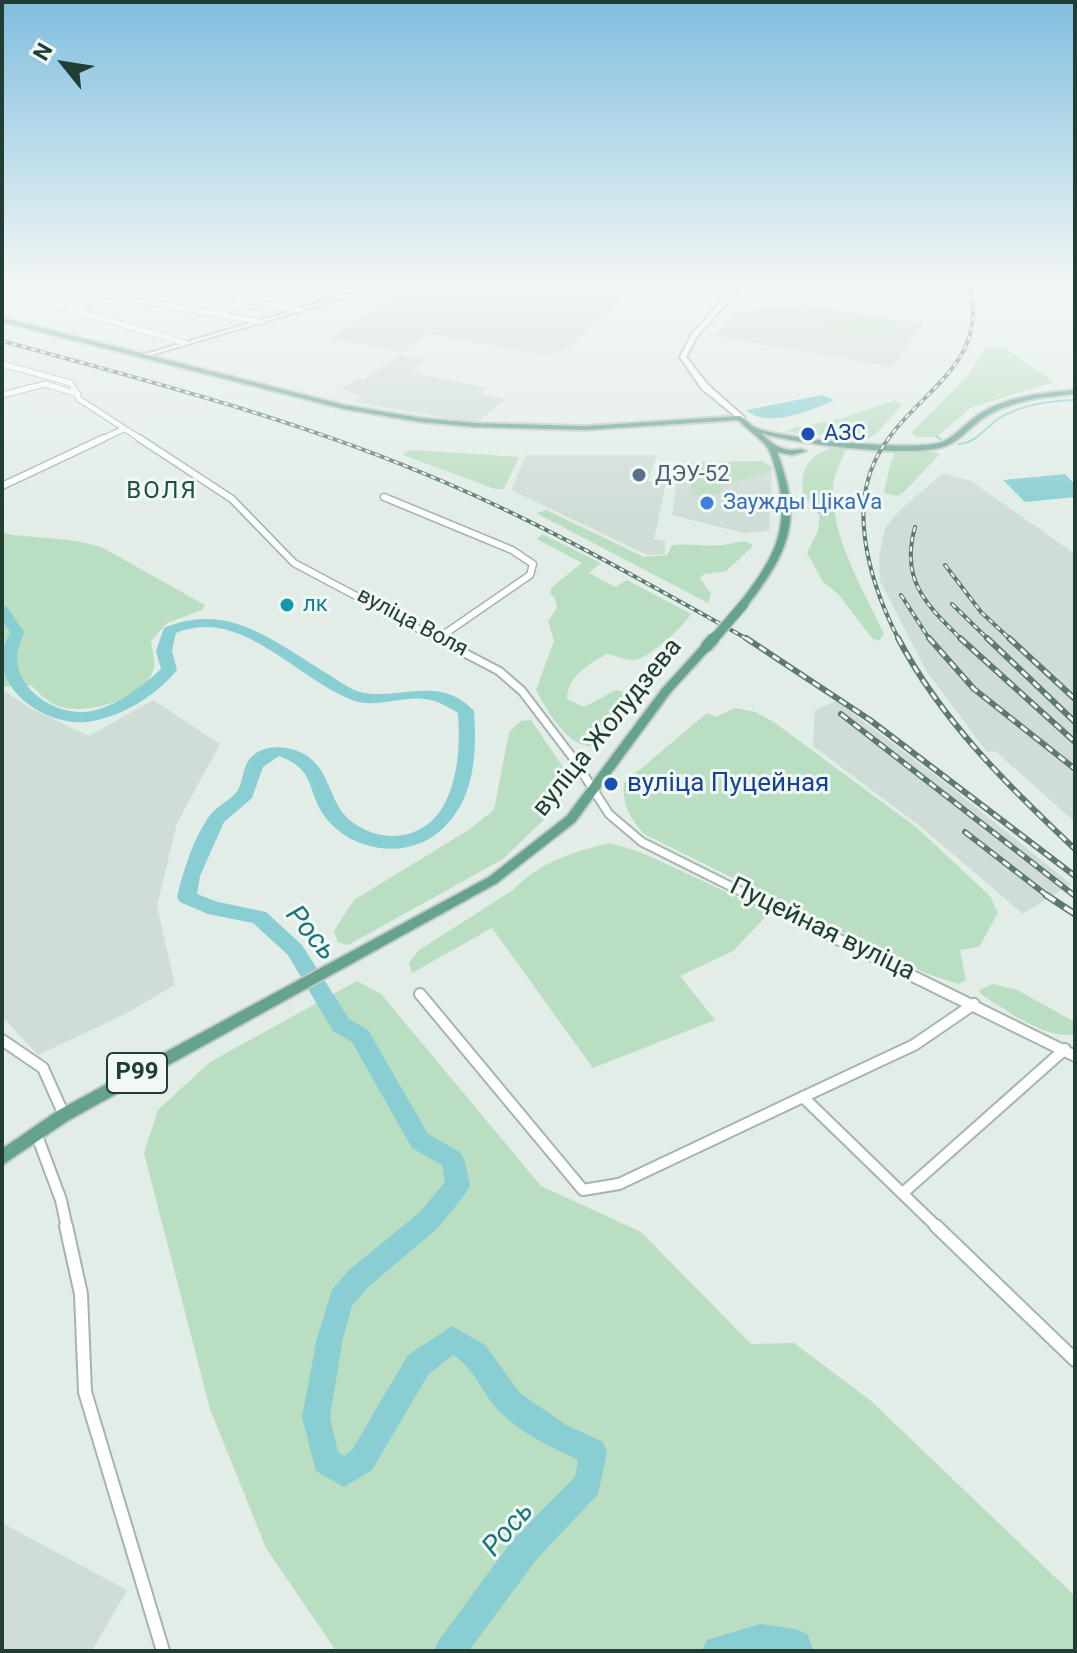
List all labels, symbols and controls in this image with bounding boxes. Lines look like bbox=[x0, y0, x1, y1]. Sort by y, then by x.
north arrow bbox=[24, 24, 104, 104]
text: N bbox=[28, 39, 57, 65]
place label: АЗС bbox=[824, 421, 866, 447]
marker: АЗС bbox=[799, 425, 817, 443]
place label: ДЭУ-52 bbox=[655, 462, 729, 488]
marker: ДЭУ-52 bbox=[630, 466, 648, 484]
district label: ВОЛЯ bbox=[126, 478, 198, 506]
place label: Заужды ЦікаVа bbox=[723, 490, 882, 516]
marker: Заужды ЦікаVа bbox=[698, 494, 716, 512]
street label: вуліца Воля bbox=[352, 583, 472, 663]
place label: лк bbox=[303, 592, 328, 618]
marker: лк bbox=[278, 596, 296, 614]
street label: вуліца Жолудзева bbox=[527, 633, 689, 823]
place label: вуліца Пуцейная bbox=[627, 768, 829, 800]
marker: вуліца Пуцейная bbox=[602, 775, 620, 793]
street label: Пуцейная вуліца bbox=[724, 872, 920, 988]
water label: Рось bbox=[277, 900, 343, 968]
road number: Р99 bbox=[107, 1053, 167, 1093]
water label: Рось bbox=[476, 1496, 542, 1564]

